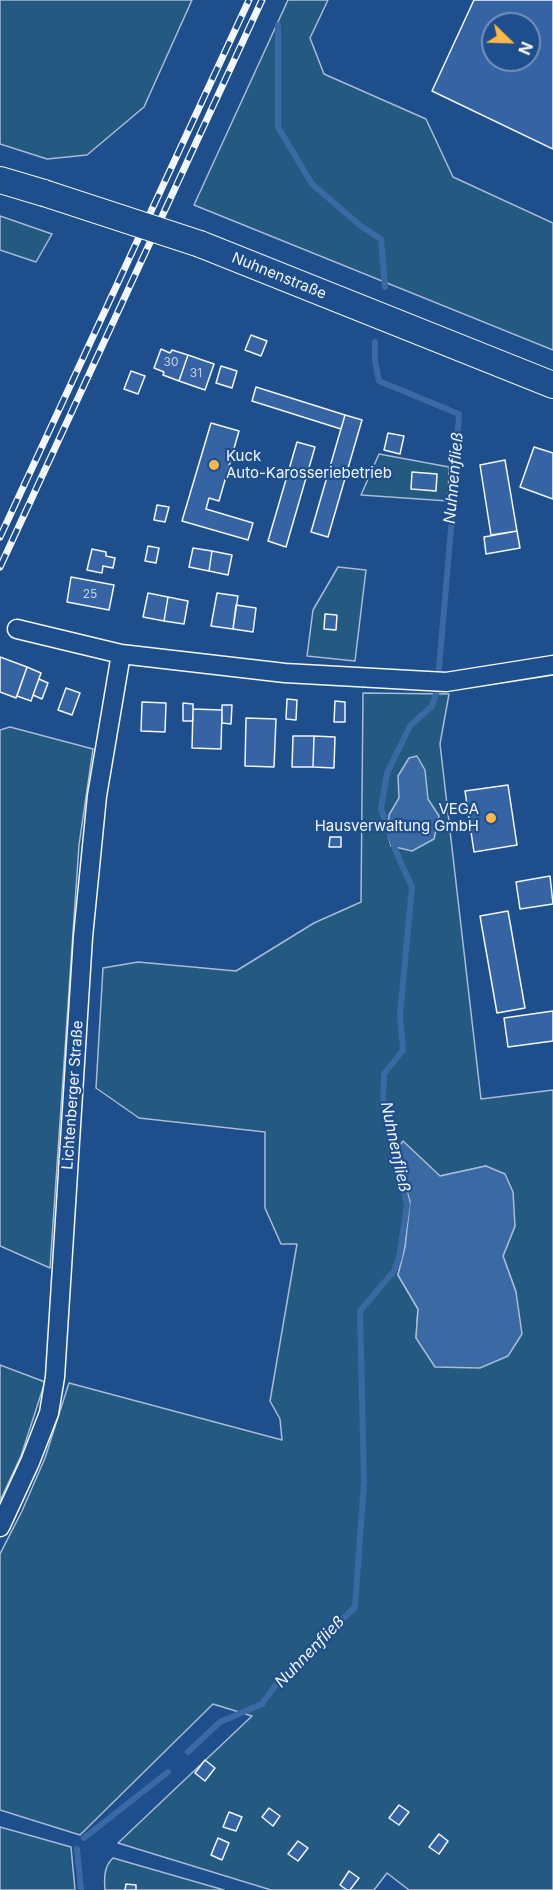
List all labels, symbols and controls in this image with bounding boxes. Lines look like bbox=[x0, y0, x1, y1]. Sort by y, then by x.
north arrow bbox=[481, 12, 541, 72]
text: N bbox=[514, 39, 537, 58]
street label: Nuhnenstraße bbox=[229, 249, 329, 303]
house number: 30 bbox=[164, 355, 178, 369]
house number: 31 bbox=[190, 366, 202, 380]
water label: Nuhnenfließ bbox=[440, 431, 468, 525]
place label: Kuck Auto-Karosseriebetrieb bbox=[226, 447, 392, 482]
marker: Kuck Auto-Karosseriebetrieb bbox=[207, 458, 221, 472]
house number: 25 bbox=[83, 587, 97, 601]
place label: VEGA Hausverwaltung GmbH bbox=[315, 800, 479, 835]
marker: VEGA Hausverwaltung GmbH bbox=[484, 811, 498, 825]
street label: Lichtenberger Straße bbox=[59, 1020, 87, 1170]
water label: Nuhnenfließ bbox=[376, 1100, 414, 1194]
water label: Nuhnenfließ bbox=[271, 1612, 349, 1692]

